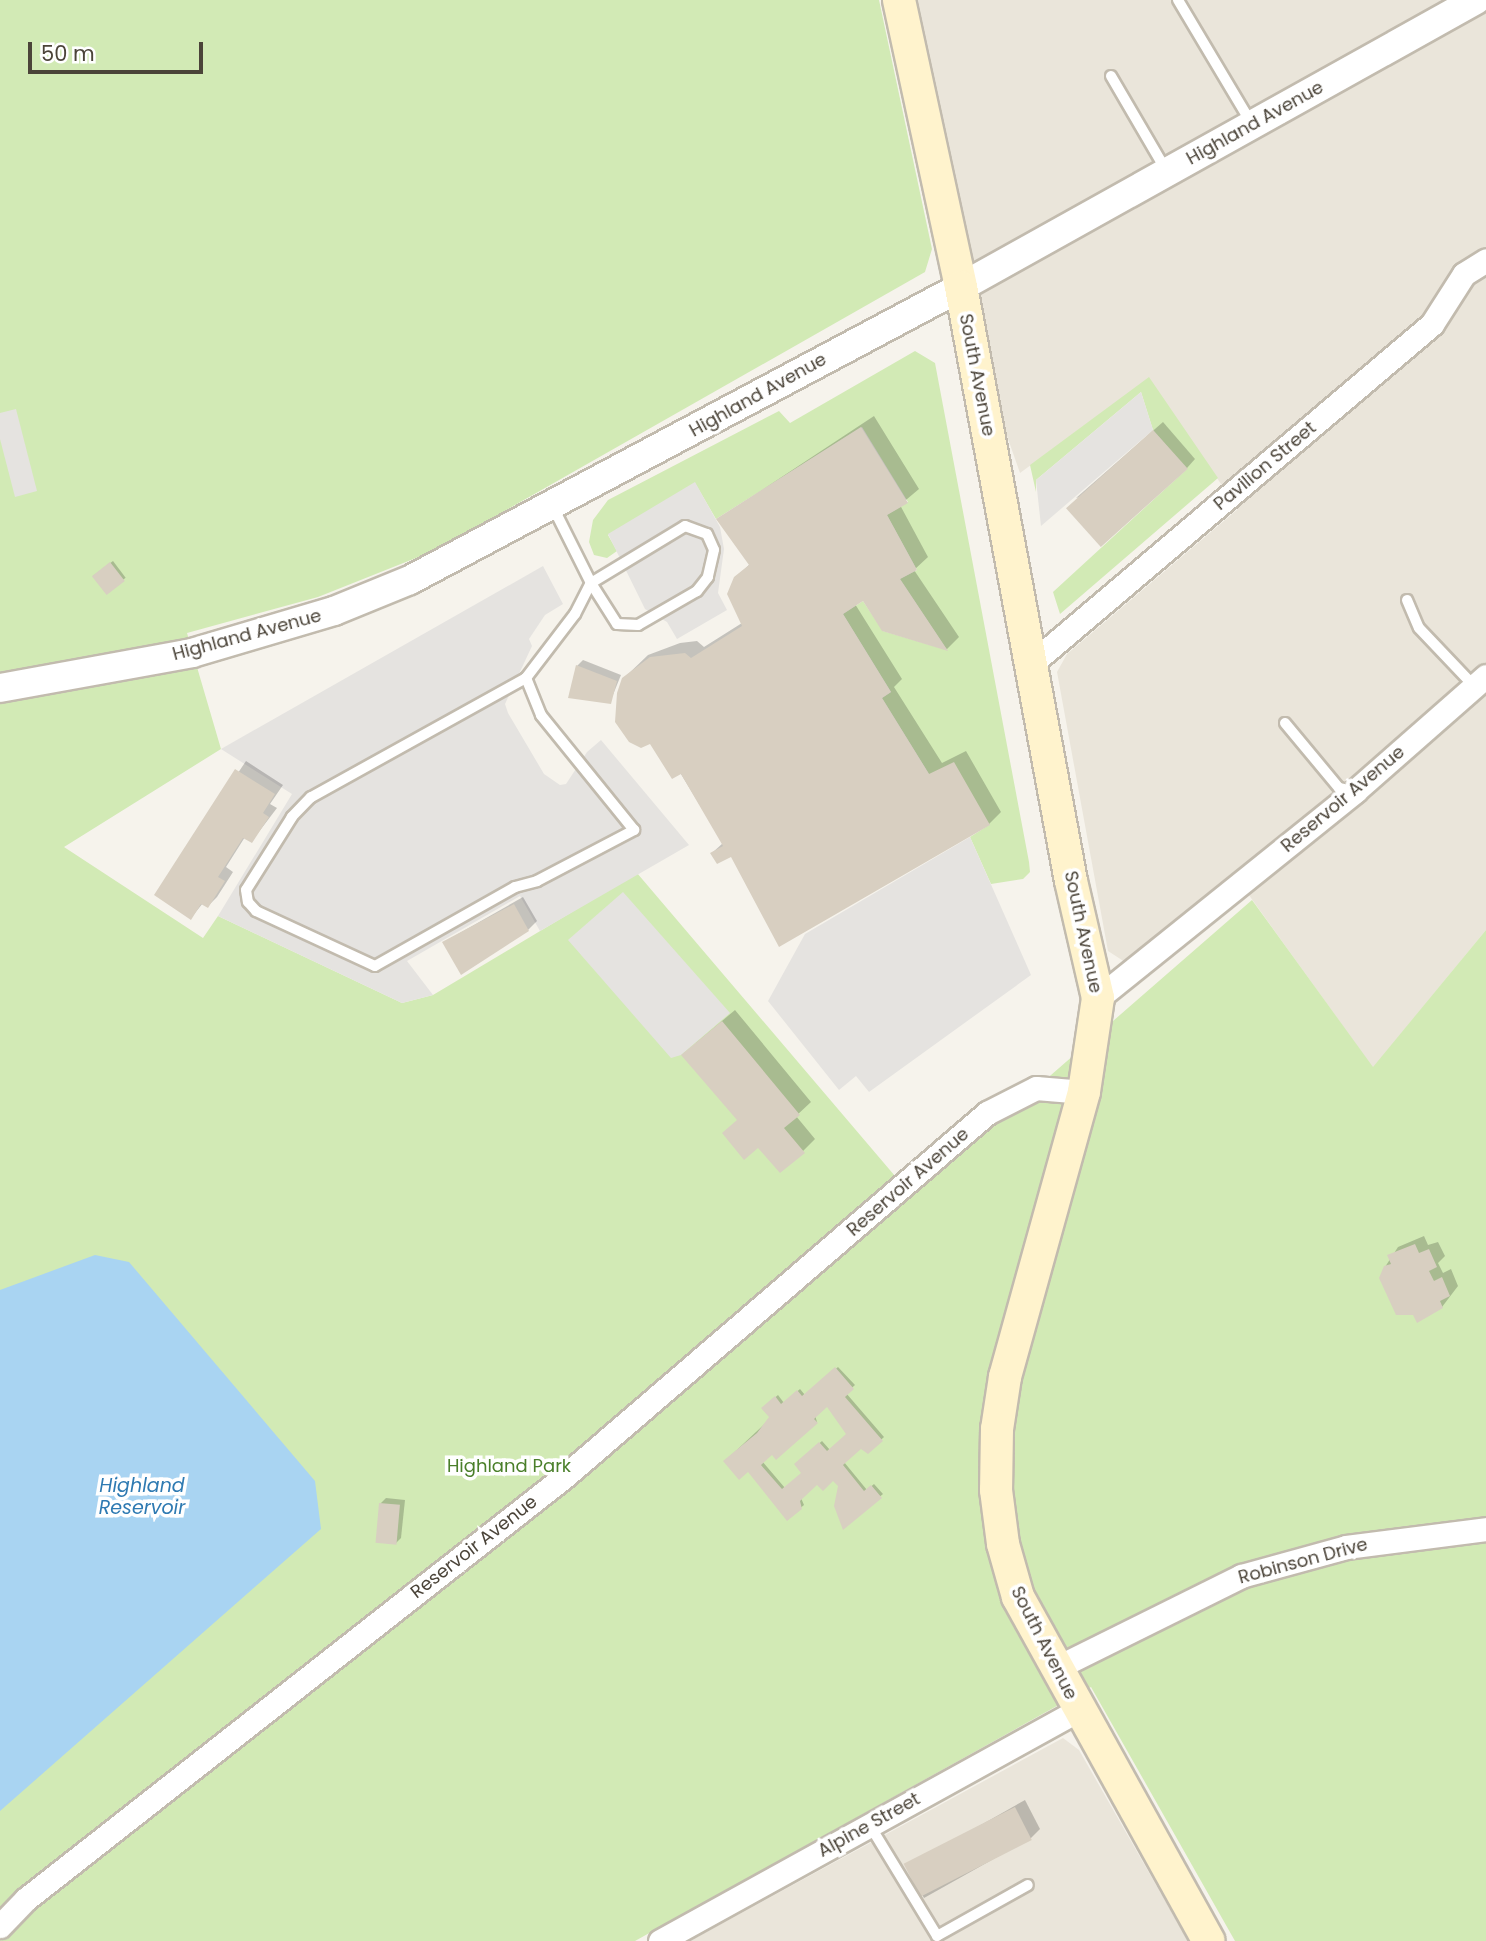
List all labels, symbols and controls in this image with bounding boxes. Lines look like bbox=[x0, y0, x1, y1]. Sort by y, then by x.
scale bar bbox=[32, 28, 206, 72]
text: 50 m bbox=[41, 39, 95, 68]
street label: Highland Avenue bbox=[1183, 76, 1327, 170]
street label: South Avenue bbox=[955, 312, 999, 438]
street label: Highland Avenue bbox=[686, 348, 830, 442]
street label: Pavilion Street bbox=[1210, 417, 1320, 515]
street label: Highland Avenue bbox=[170, 605, 324, 665]
street label: Reservoir Avenue bbox=[1277, 741, 1409, 857]
street label: South Avenue bbox=[1060, 869, 1106, 995]
street label: Reservoir Avenue bbox=[843, 1123, 973, 1241]
park label: Highland Park bbox=[447, 1455, 571, 1477]
water label: Highland Reservoir bbox=[99, 1475, 185, 1519]
street label: Reservoir Avenue bbox=[406, 1491, 542, 1603]
street label: Robinson Drive bbox=[1236, 1533, 1370, 1589]
street label: South Avenue bbox=[1006, 1583, 1082, 1703]
street label: Alpine Street bbox=[814, 1788, 924, 1862]

